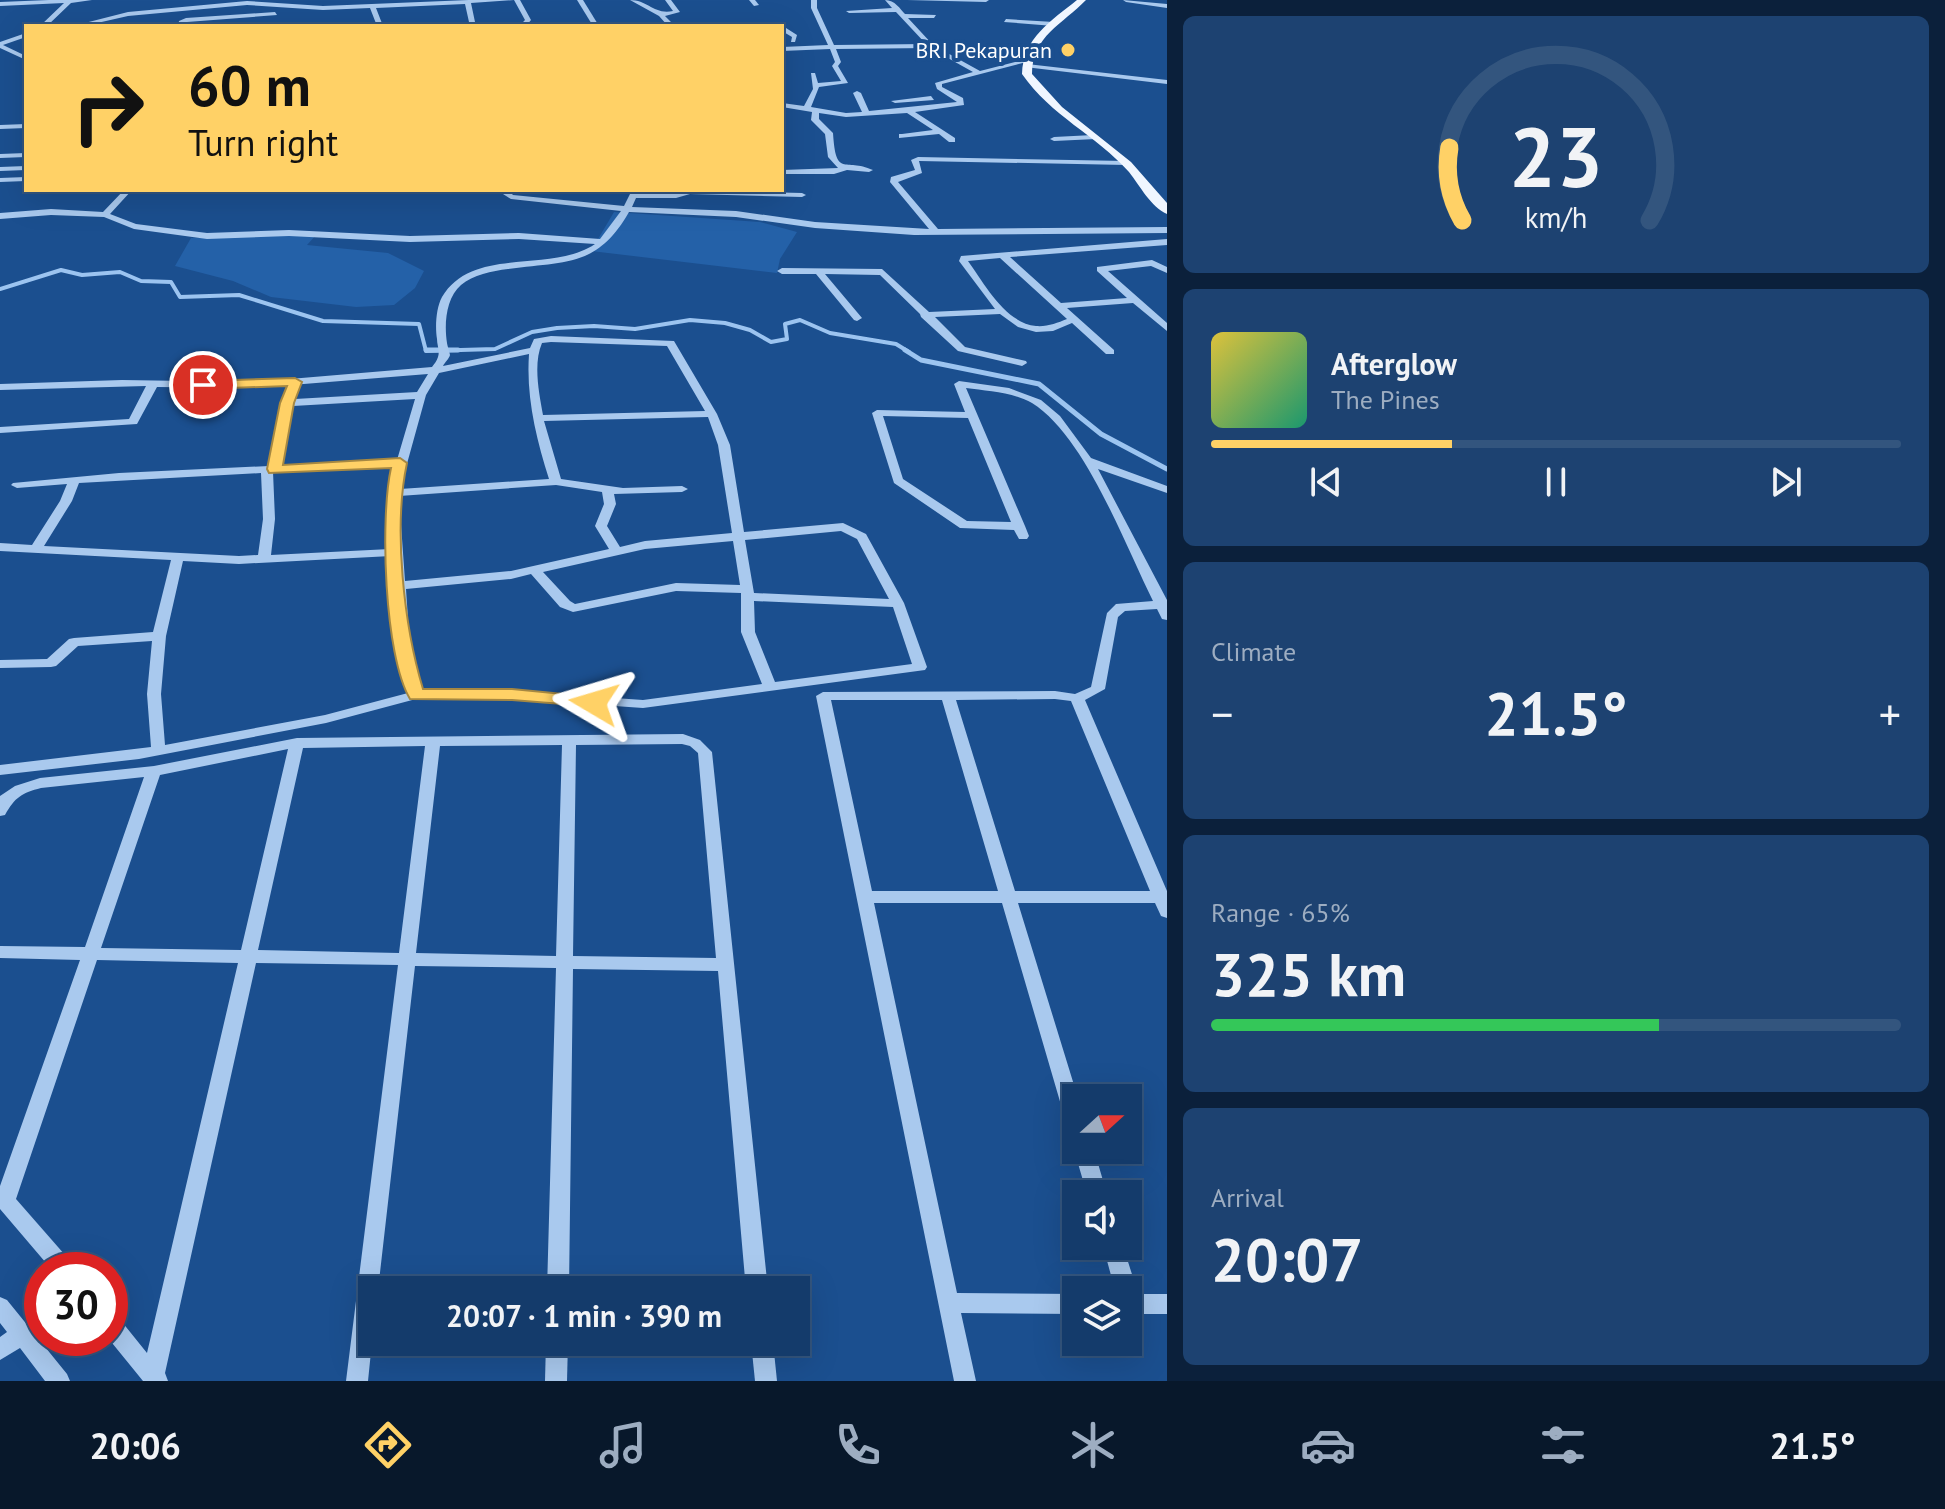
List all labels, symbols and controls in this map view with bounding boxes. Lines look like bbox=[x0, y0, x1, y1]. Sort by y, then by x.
place label: BRI Pekapuran bbox=[915, 36, 1052, 64]
marker: BRI Pekapuran bbox=[1059, 41, 1077, 59]
text: 60 m bbox=[188, 49, 311, 121]
icon: right bbox=[56, 56, 160, 160]
text: 23 bbox=[1509, 101, 1603, 209]
text: Turn right bbox=[188, 119, 338, 166]
text: km/h bbox=[1525, 199, 1587, 236]
text: Afterglow bbox=[1331, 344, 1457, 383]
pin bbox=[169, 351, 237, 419]
icon: arrive bbox=[181, 363, 225, 407]
text: The Pines bbox=[1331, 383, 1440, 416]
icon: previous bbox=[1304, 460, 1348, 504]
icon: pause bbox=[1534, 460, 1578, 504]
icon: next bbox=[1764, 460, 1808, 504]
text: Climate bbox=[1211, 635, 1296, 668]
position arrow bbox=[552, 661, 636, 745]
text: 21.5° bbox=[1484, 674, 1628, 752]
text: − bbox=[1211, 685, 1233, 742]
text: + bbox=[1879, 685, 1901, 742]
text: Range · 65% bbox=[1211, 896, 1350, 929]
text: 325 km bbox=[1211, 935, 1406, 1013]
north arrow bbox=[1062, 1084, 1142, 1164]
map controls bbox=[1062, 1084, 1142, 1356]
button: sound bbox=[1062, 1180, 1142, 1260]
text: Arrival bbox=[1211, 1181, 1284, 1214]
text: 20:07 bbox=[1211, 1220, 1363, 1298]
speed limit sign: 30 bbox=[24, 1252, 128, 1356]
button: layers bbox=[1062, 1276, 1142, 1356]
text: 20:07 · 1 min · 390 m bbox=[446, 1296, 722, 1335]
icon: directions bbox=[360, 1417, 416, 1473]
icon: music bbox=[595, 1417, 651, 1473]
icon: phone bbox=[830, 1417, 886, 1473]
icon: climate bbox=[1065, 1417, 1121, 1473]
icon: car bbox=[1300, 1417, 1356, 1473]
icon: filters bbox=[1535, 1417, 1591, 1473]
text: 20:06 bbox=[89, 1422, 181, 1469]
text: 21.5° bbox=[1770, 1422, 1855, 1469]

